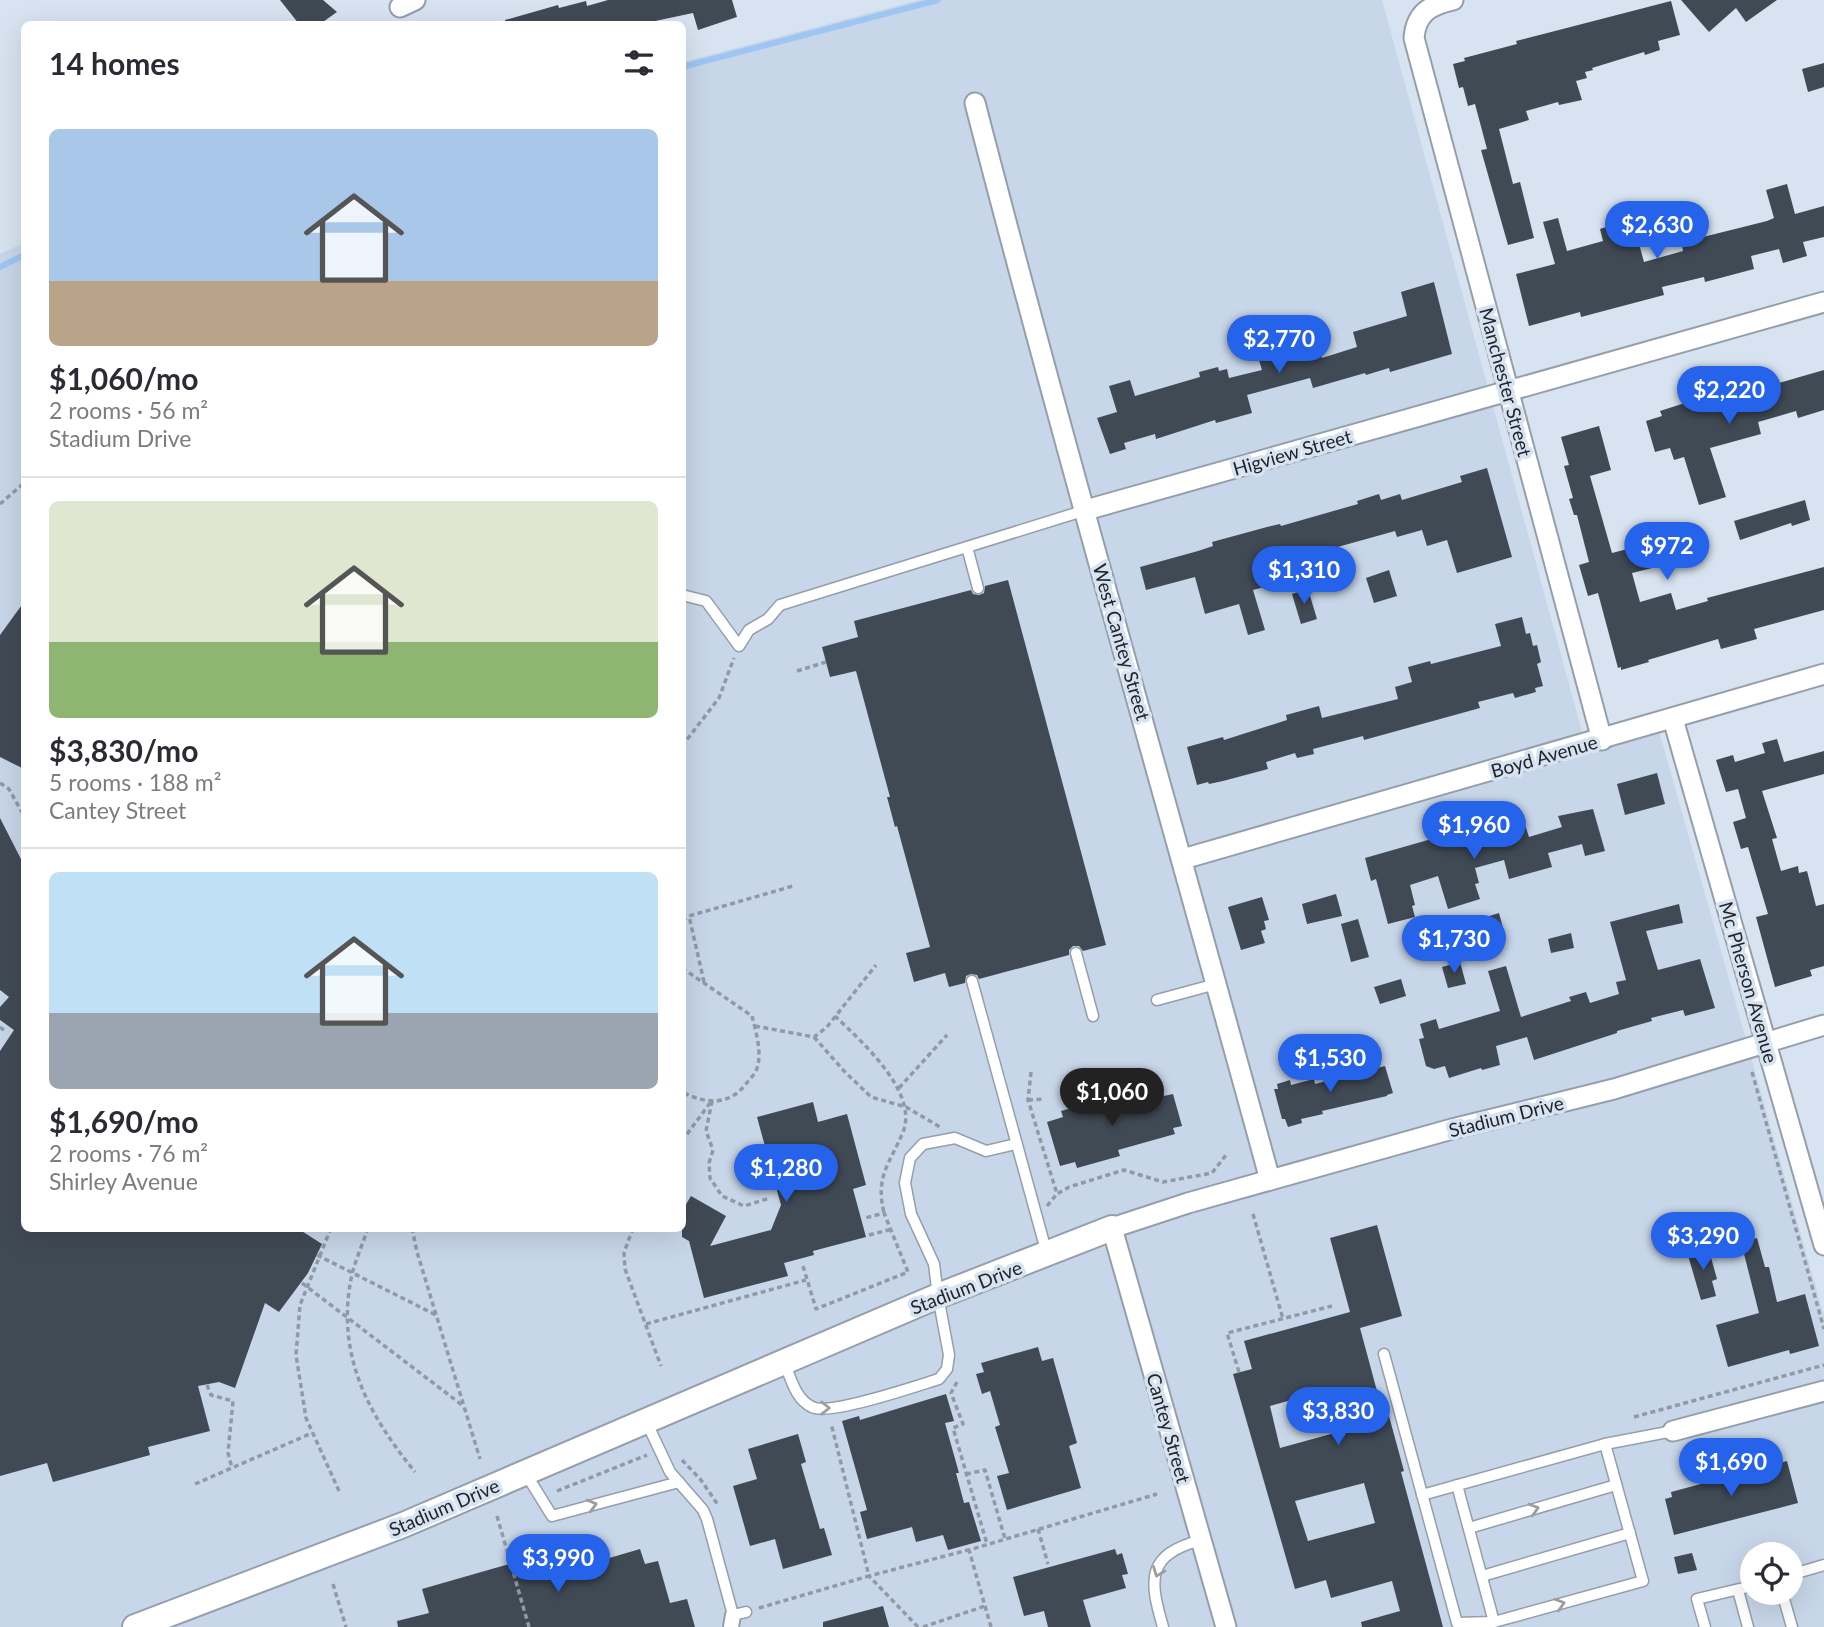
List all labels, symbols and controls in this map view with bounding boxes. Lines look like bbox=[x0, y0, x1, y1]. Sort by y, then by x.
icon: filters bbox=[620, 44, 658, 82]
text: 14 homes bbox=[49, 45, 180, 81]
icon: home bbox=[291, 175, 417, 301]
pin: $2,630 bbox=[1600, 202, 1714, 261]
text: $2,630 bbox=[1621, 210, 1693, 238]
street label: Manchester Street bbox=[1475, 305, 1537, 459]
pin: $2,770 bbox=[1222, 316, 1336, 375]
text: $2,770 bbox=[1243, 324, 1315, 352]
text: $1,060/mo bbox=[49, 360, 198, 396]
pin: $2,220 bbox=[1672, 366, 1786, 426]
text: $2,220 bbox=[1693, 375, 1765, 403]
text: 2 rooms · 56 m² bbox=[49, 396, 208, 424]
text: Stadium Drive bbox=[49, 424, 192, 452]
street label: Higview Street bbox=[1230, 424, 1354, 480]
pin: $972 bbox=[1626, 522, 1708, 582]
text: $972 bbox=[1640, 531, 1694, 559]
pin: $1,310 bbox=[1247, 546, 1361, 606]
icon: home bbox=[291, 547, 417, 673]
text: $1,310 bbox=[1268, 555, 1340, 583]
street label: West Cantey Street bbox=[1089, 561, 1155, 723]
street label: Boyd Avenue bbox=[1488, 730, 1600, 782]
text: $3,830/mo bbox=[49, 732, 198, 768]
text: 5 rooms · 188 m² bbox=[49, 768, 221, 796]
text: Cantey Street bbox=[49, 796, 186, 824]
pin: $1,960 bbox=[1417, 802, 1531, 861]
text: $1,960 bbox=[1438, 810, 1510, 838]
street label: Mc Pherson Avenue bbox=[1715, 899, 1783, 1065]
pin: $1,730 bbox=[1397, 916, 1511, 975]
icon: home bbox=[291, 918, 417, 1044]
text: $1,730 bbox=[1418, 924, 1490, 952]
pin: $1,530 bbox=[1273, 1034, 1387, 1094]
text: $1,530 bbox=[1294, 1043, 1366, 1071]
pin: $1,060 bbox=[1055, 1068, 1169, 1128]
text: $1,060 bbox=[1076, 1077, 1148, 1105]
street label: Stadium Drive bbox=[1446, 1091, 1566, 1141]
text: $1,690/mo bbox=[49, 1103, 198, 1139]
text: 2 rooms · 76 m² bbox=[49, 1139, 208, 1167]
pin: $1,280 bbox=[729, 1144, 843, 1204]
text: $1,280 bbox=[750, 1153, 822, 1181]
text: Shirley Avenue bbox=[49, 1167, 198, 1195]
pin: $3,290 bbox=[1646, 1212, 1760, 1272]
text: $3,290 bbox=[1667, 1221, 1739, 1249]
street label: Stadium Drive bbox=[907, 1255, 1025, 1319]
street label: Cantey Street bbox=[1142, 1370, 1196, 1486]
pin: $3,830 bbox=[1281, 1388, 1395, 1447]
text: $3,830 bbox=[1302, 1396, 1374, 1424]
one-way arrow bbox=[820, 1400, 831, 1416]
pin: $1,690 bbox=[1674, 1438, 1788, 1498]
text: $1,690 bbox=[1695, 1447, 1767, 1475]
street label: Stadium Drive bbox=[385, 1473, 503, 1541]
one-way arrow bbox=[586, 1499, 598, 1513]
one-way arrow bbox=[1528, 1503, 1540, 1518]
pin: $3,990 bbox=[501, 1534, 615, 1594]
map controls bbox=[1740, 1542, 1803, 1605]
button: locate bbox=[1740, 1542, 1803, 1605]
text: $3,990 bbox=[522, 1543, 594, 1571]
one-way arrow bbox=[1152, 1565, 1166, 1577]
one-way arrow bbox=[1554, 1598, 1566, 1613]

